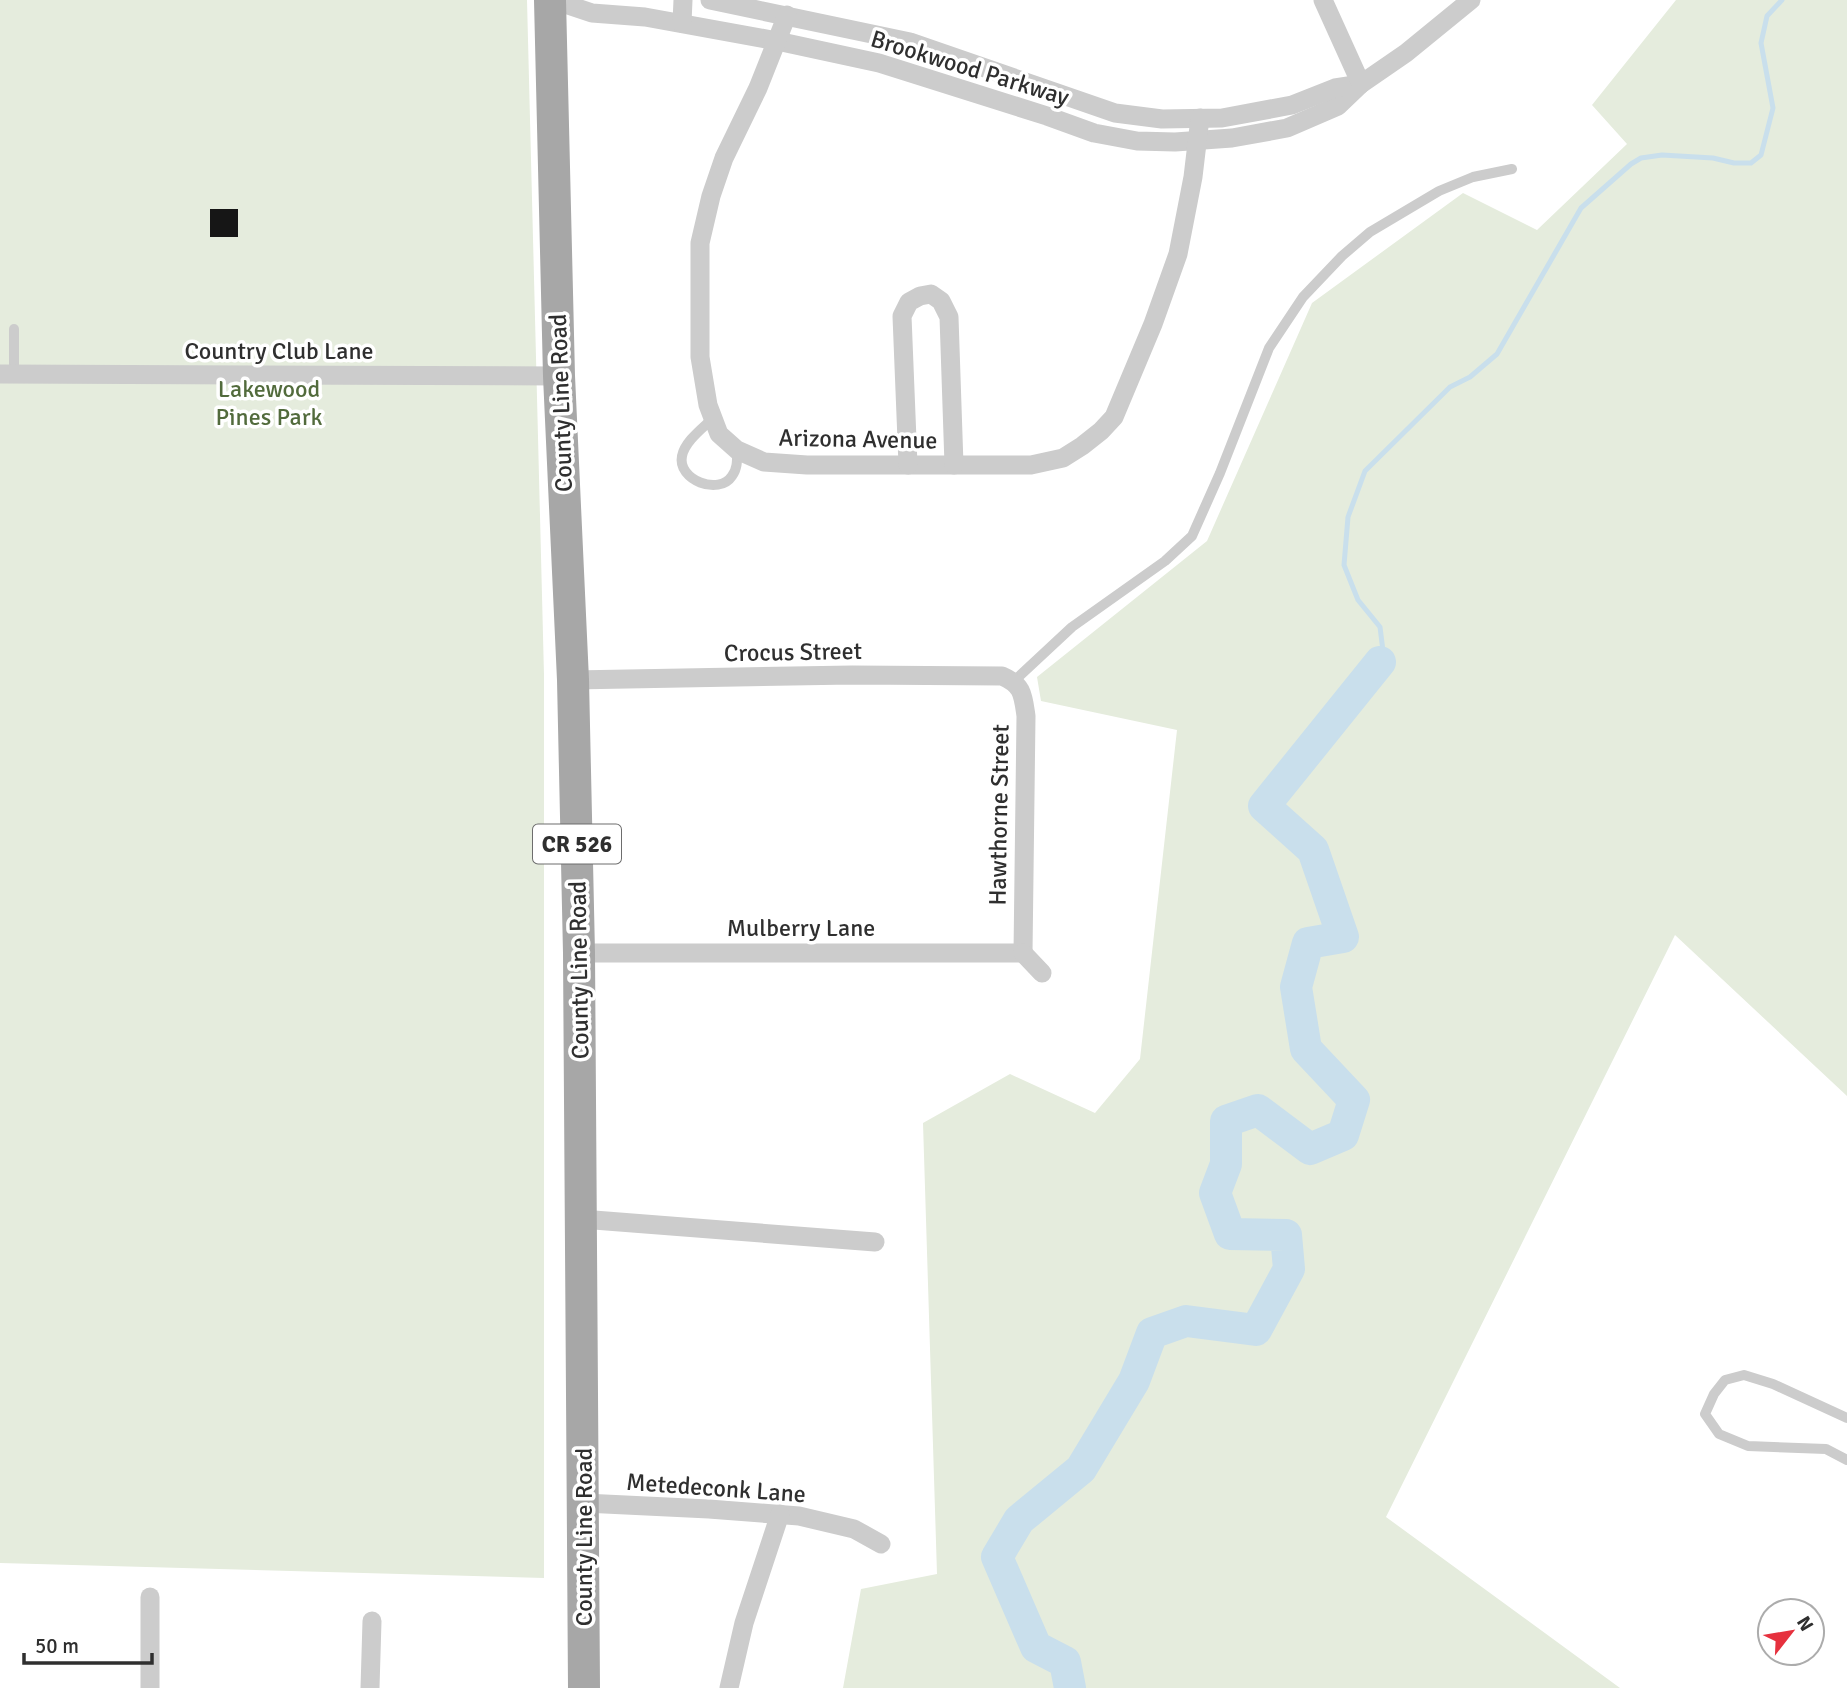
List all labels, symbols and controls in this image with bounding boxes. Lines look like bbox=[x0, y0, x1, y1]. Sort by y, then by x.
street label: Brookwood Parkway bbox=[867, 24, 1073, 112]
street label: County Line Road bbox=[543, 313, 579, 493]
street label: Country Club Lane bbox=[184, 336, 374, 366]
park label: Lakewood Pines Park bbox=[215, 374, 323, 432]
street label: Arizona Avenue bbox=[778, 423, 938, 455]
street label: Crocus Street bbox=[724, 636, 862, 668]
street label: Hawthorne Street bbox=[982, 724, 1016, 906]
road number: CR 526 bbox=[533, 824, 621, 864]
street label: County Line Road bbox=[562, 881, 596, 1059]
street label: Mulberry Lane bbox=[727, 913, 875, 943]
street label: County Line Road bbox=[569, 1448, 599, 1626]
street label: Metedeconk Lane bbox=[625, 1467, 807, 1509]
north arrow bbox=[1756, 1597, 1826, 1667]
text: N bbox=[1791, 1612, 1818, 1636]
scale bar bbox=[24, 1622, 152, 1666]
text: 50 m bbox=[35, 1633, 79, 1659]

